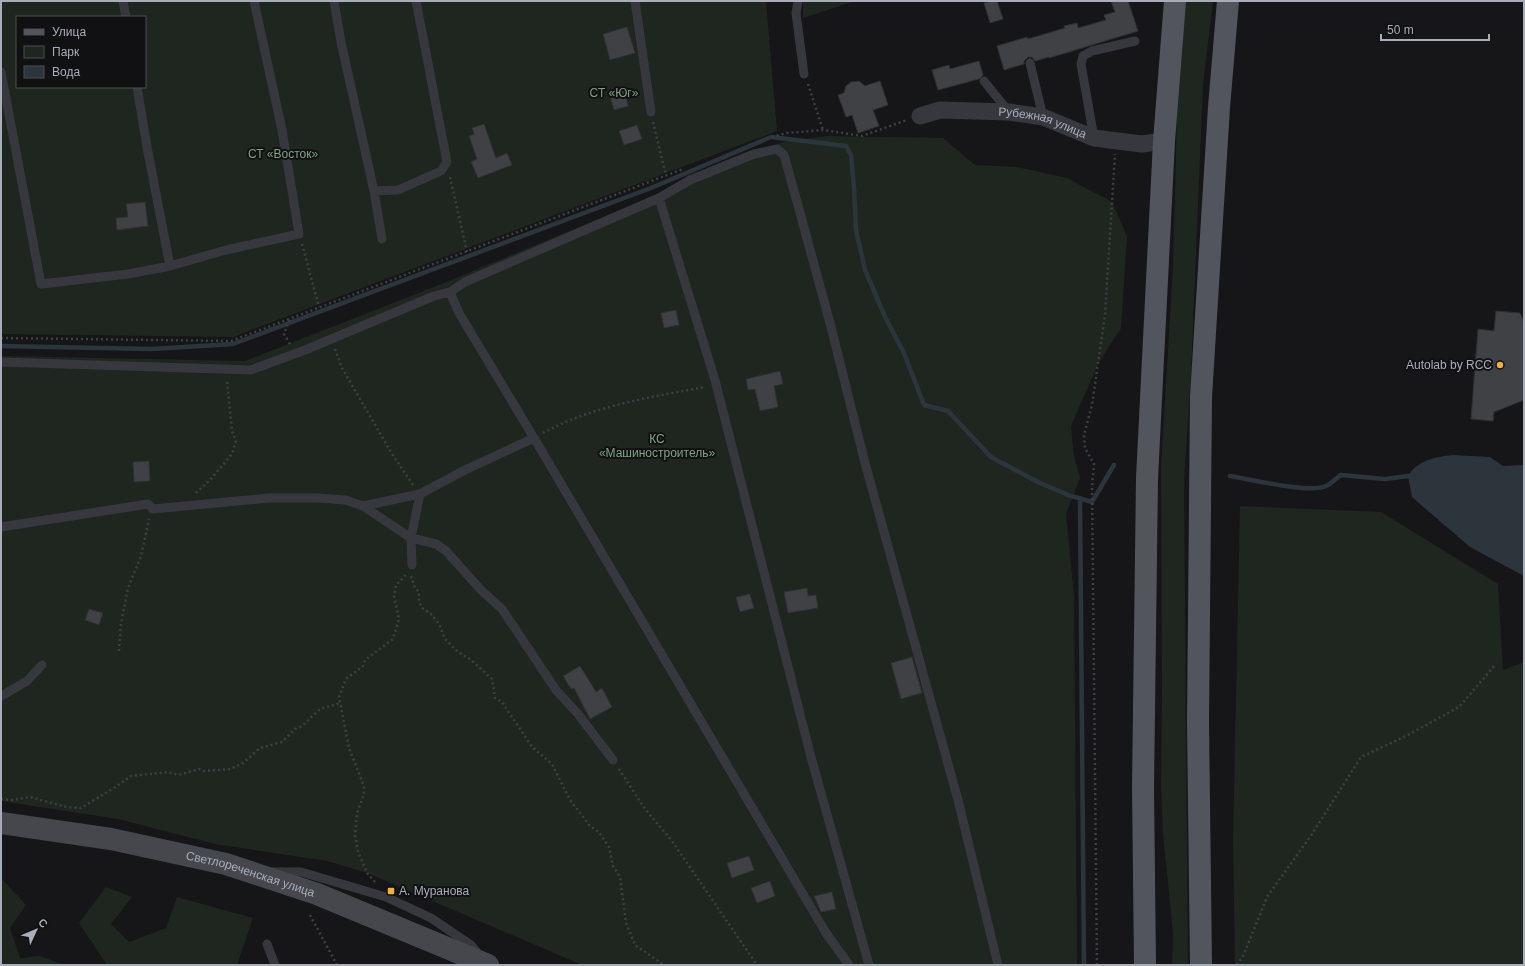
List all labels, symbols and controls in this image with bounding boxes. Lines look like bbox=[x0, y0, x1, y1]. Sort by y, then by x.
legend bbox=[16, 16, 146, 88]
scale bar bbox=[1381, 16, 1489, 42]
text: 50 m bbox=[1387, 23, 1414, 37]
text: Улица bbox=[52, 25, 86, 39]
text: Парк bbox=[52, 45, 80, 59]
text: Вода bbox=[52, 65, 80, 79]
park label: СТ «Юг» bbox=[590, 86, 639, 100]
street label: Рубежная улица bbox=[998, 105, 1089, 141]
park label: СТ «Восток» bbox=[248, 147, 318, 161]
place label: Autolab by RCC bbox=[1406, 358, 1492, 372]
marker: Autolab by RCC bbox=[1495, 360, 1505, 370]
park label: КС «Машиностроитель» bbox=[599, 432, 715, 460]
street label: Светлореченская улица bbox=[185, 848, 317, 900]
place label: А. Муранова bbox=[399, 884, 470, 898]
marker: А. Муранова bbox=[386, 886, 396, 896]
north arrow bbox=[16, 910, 56, 950]
text: С bbox=[36, 916, 50, 930]

